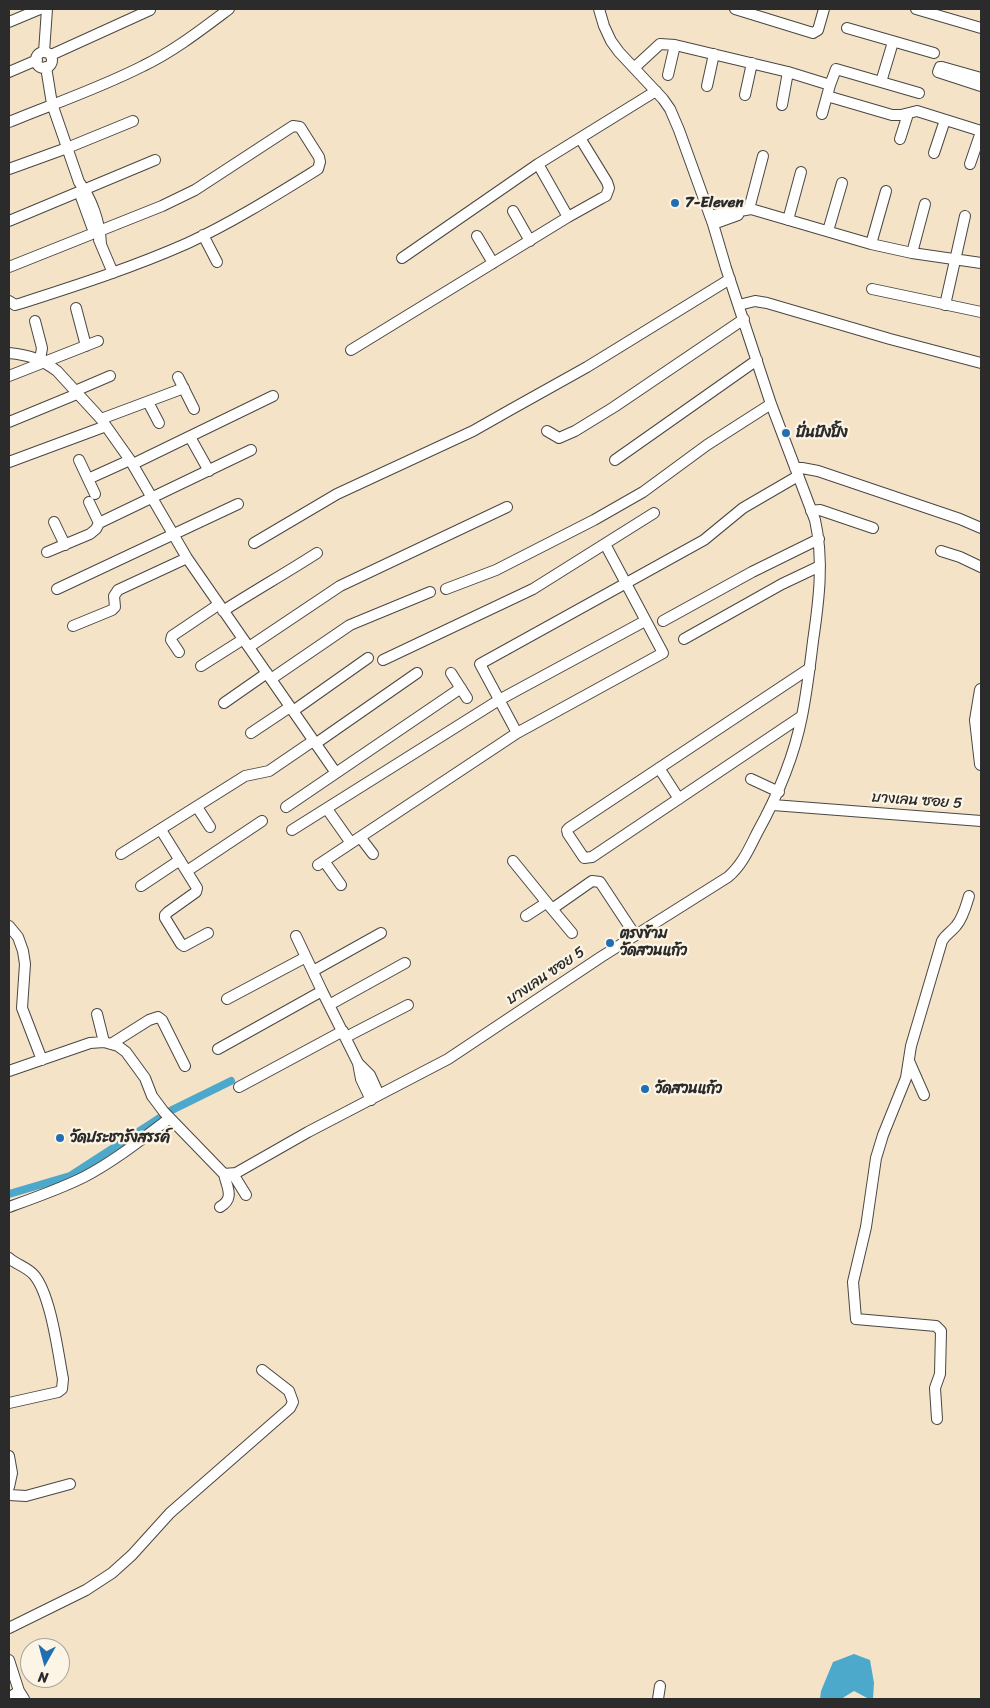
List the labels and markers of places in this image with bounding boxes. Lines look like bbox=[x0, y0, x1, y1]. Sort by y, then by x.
place label: 7-Eleven bbox=[685, 194, 744, 212]
marker: 7-Eleven bbox=[669, 197, 681, 209]
place label: ปั่นปังปิ้ง bbox=[796, 424, 848, 442]
marker: ปั่นปังปิ้ง bbox=[780, 427, 792, 439]
place label: ตรงข้าม วัดสวนแก้ว bbox=[620, 925, 687, 960]
marker: ตรงข้าม วัดสวนแก้ว bbox=[604, 937, 616, 949]
place label: วัดสวนแก้ว bbox=[655, 1080, 722, 1098]
marker: วัดสวนแก้ว bbox=[639, 1083, 651, 1095]
place label: วัดประชารังสรรค์ bbox=[70, 1129, 170, 1147]
marker: วัดประชารังสรรค์ bbox=[54, 1132, 66, 1144]

